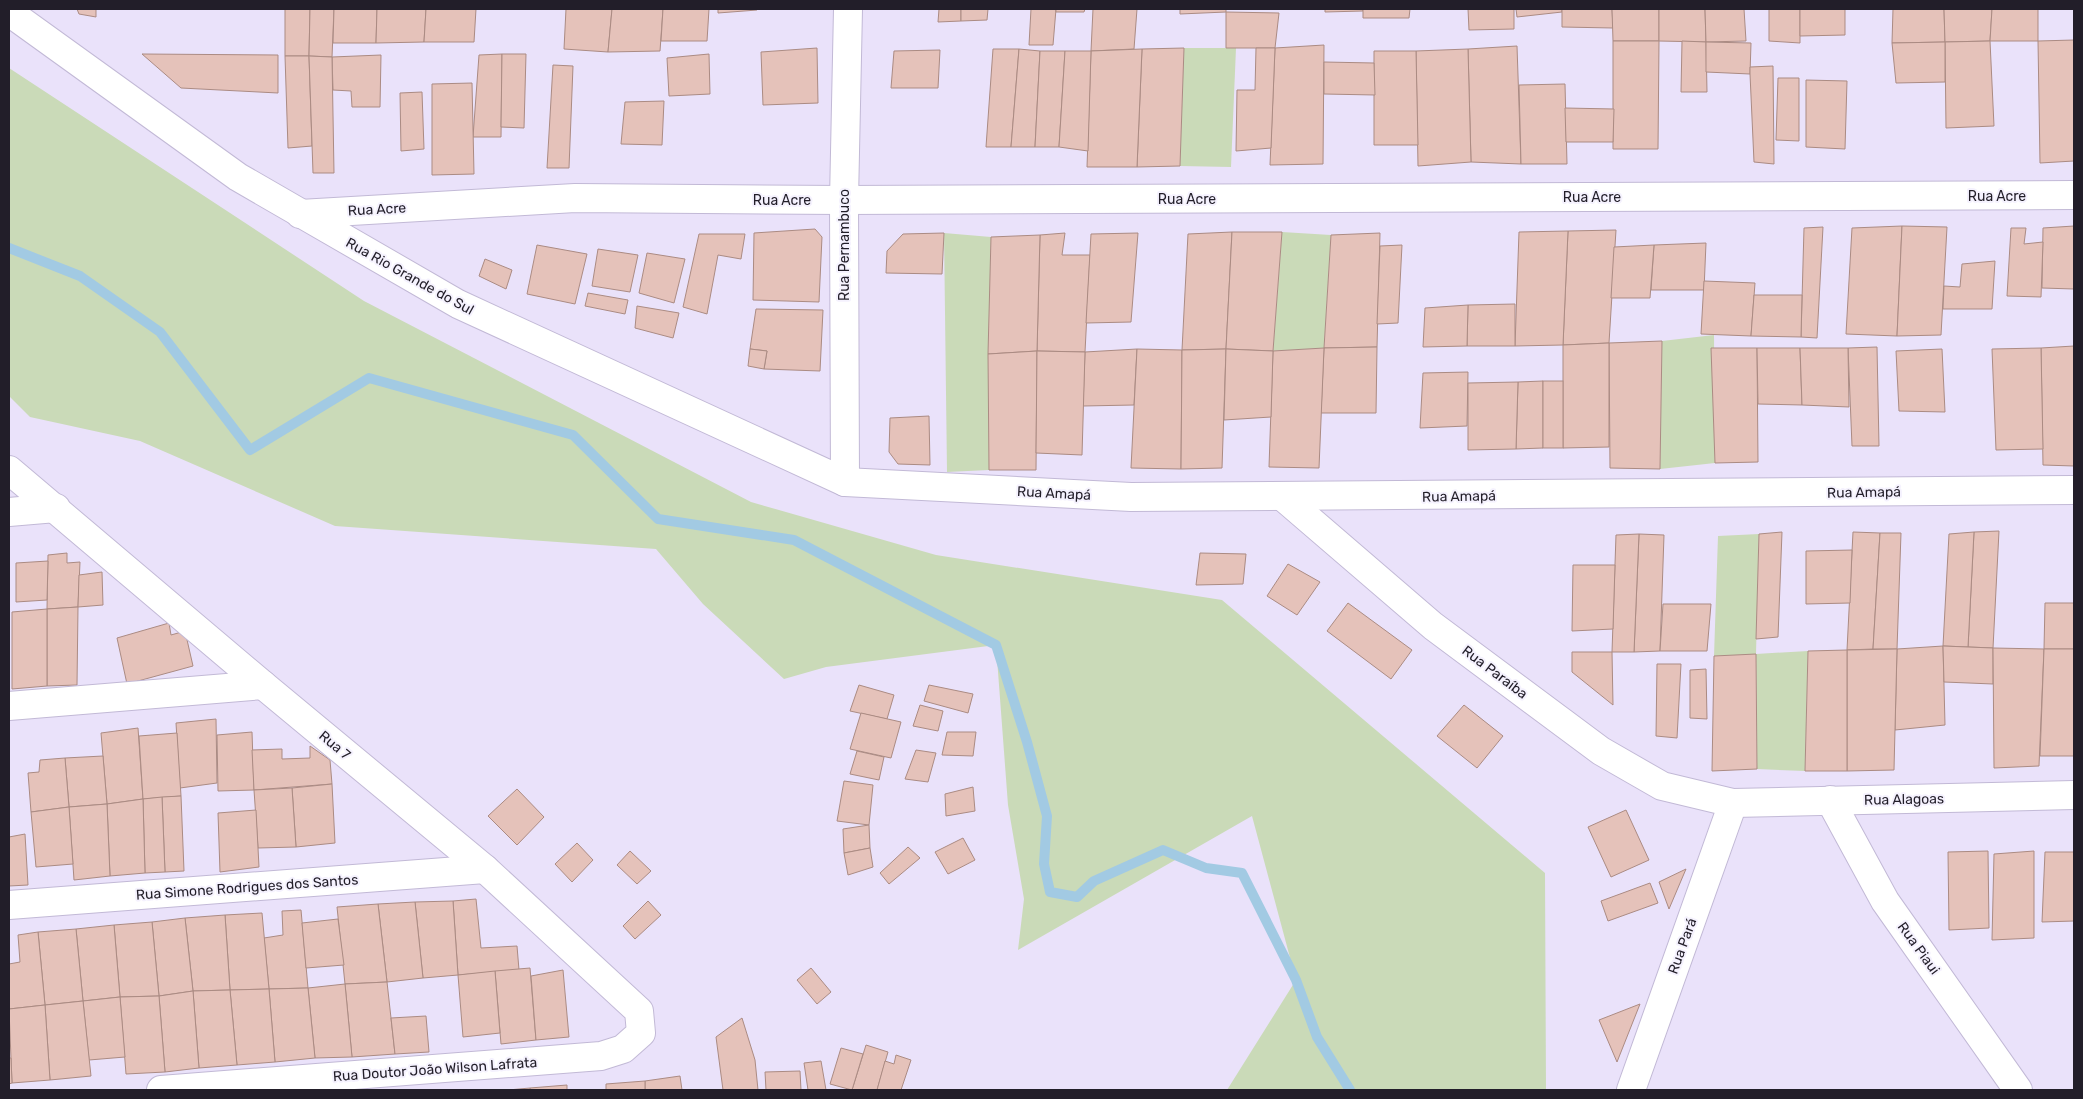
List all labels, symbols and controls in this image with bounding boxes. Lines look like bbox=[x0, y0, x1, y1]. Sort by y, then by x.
street label: Rua Acre bbox=[1968, 188, 2026, 205]
street label: Rua Pernambuco bbox=[836, 189, 853, 301]
street label: Rua Acre bbox=[1563, 189, 1621, 206]
street label: Rua Acre bbox=[1158, 191, 1216, 208]
street label: Rua Acre bbox=[753, 192, 811, 209]
street label: Rua Acre bbox=[347, 199, 407, 220]
street label: Rua Rio Grande do Sul bbox=[343, 234, 477, 319]
street label: Rua Amapá bbox=[1017, 483, 1091, 504]
street label: Rua Amapá bbox=[1827, 483, 1901, 502]
street label: Rua Amapá bbox=[1422, 487, 1496, 506]
street label: Rua Paraíba bbox=[1459, 642, 1531, 703]
street label: Rua 7 bbox=[315, 727, 354, 763]
street label: Rua Alagoas bbox=[1864, 790, 1944, 809]
street label: Rua Simone Rodrigues dos Santos bbox=[135, 871, 359, 904]
street label: Rua Pará bbox=[1665, 916, 1700, 976]
street label: Rua Piaui bbox=[1894, 919, 1943, 978]
street label: Rua Doutor João Wilson Lafrata bbox=[332, 1054, 538, 1085]

